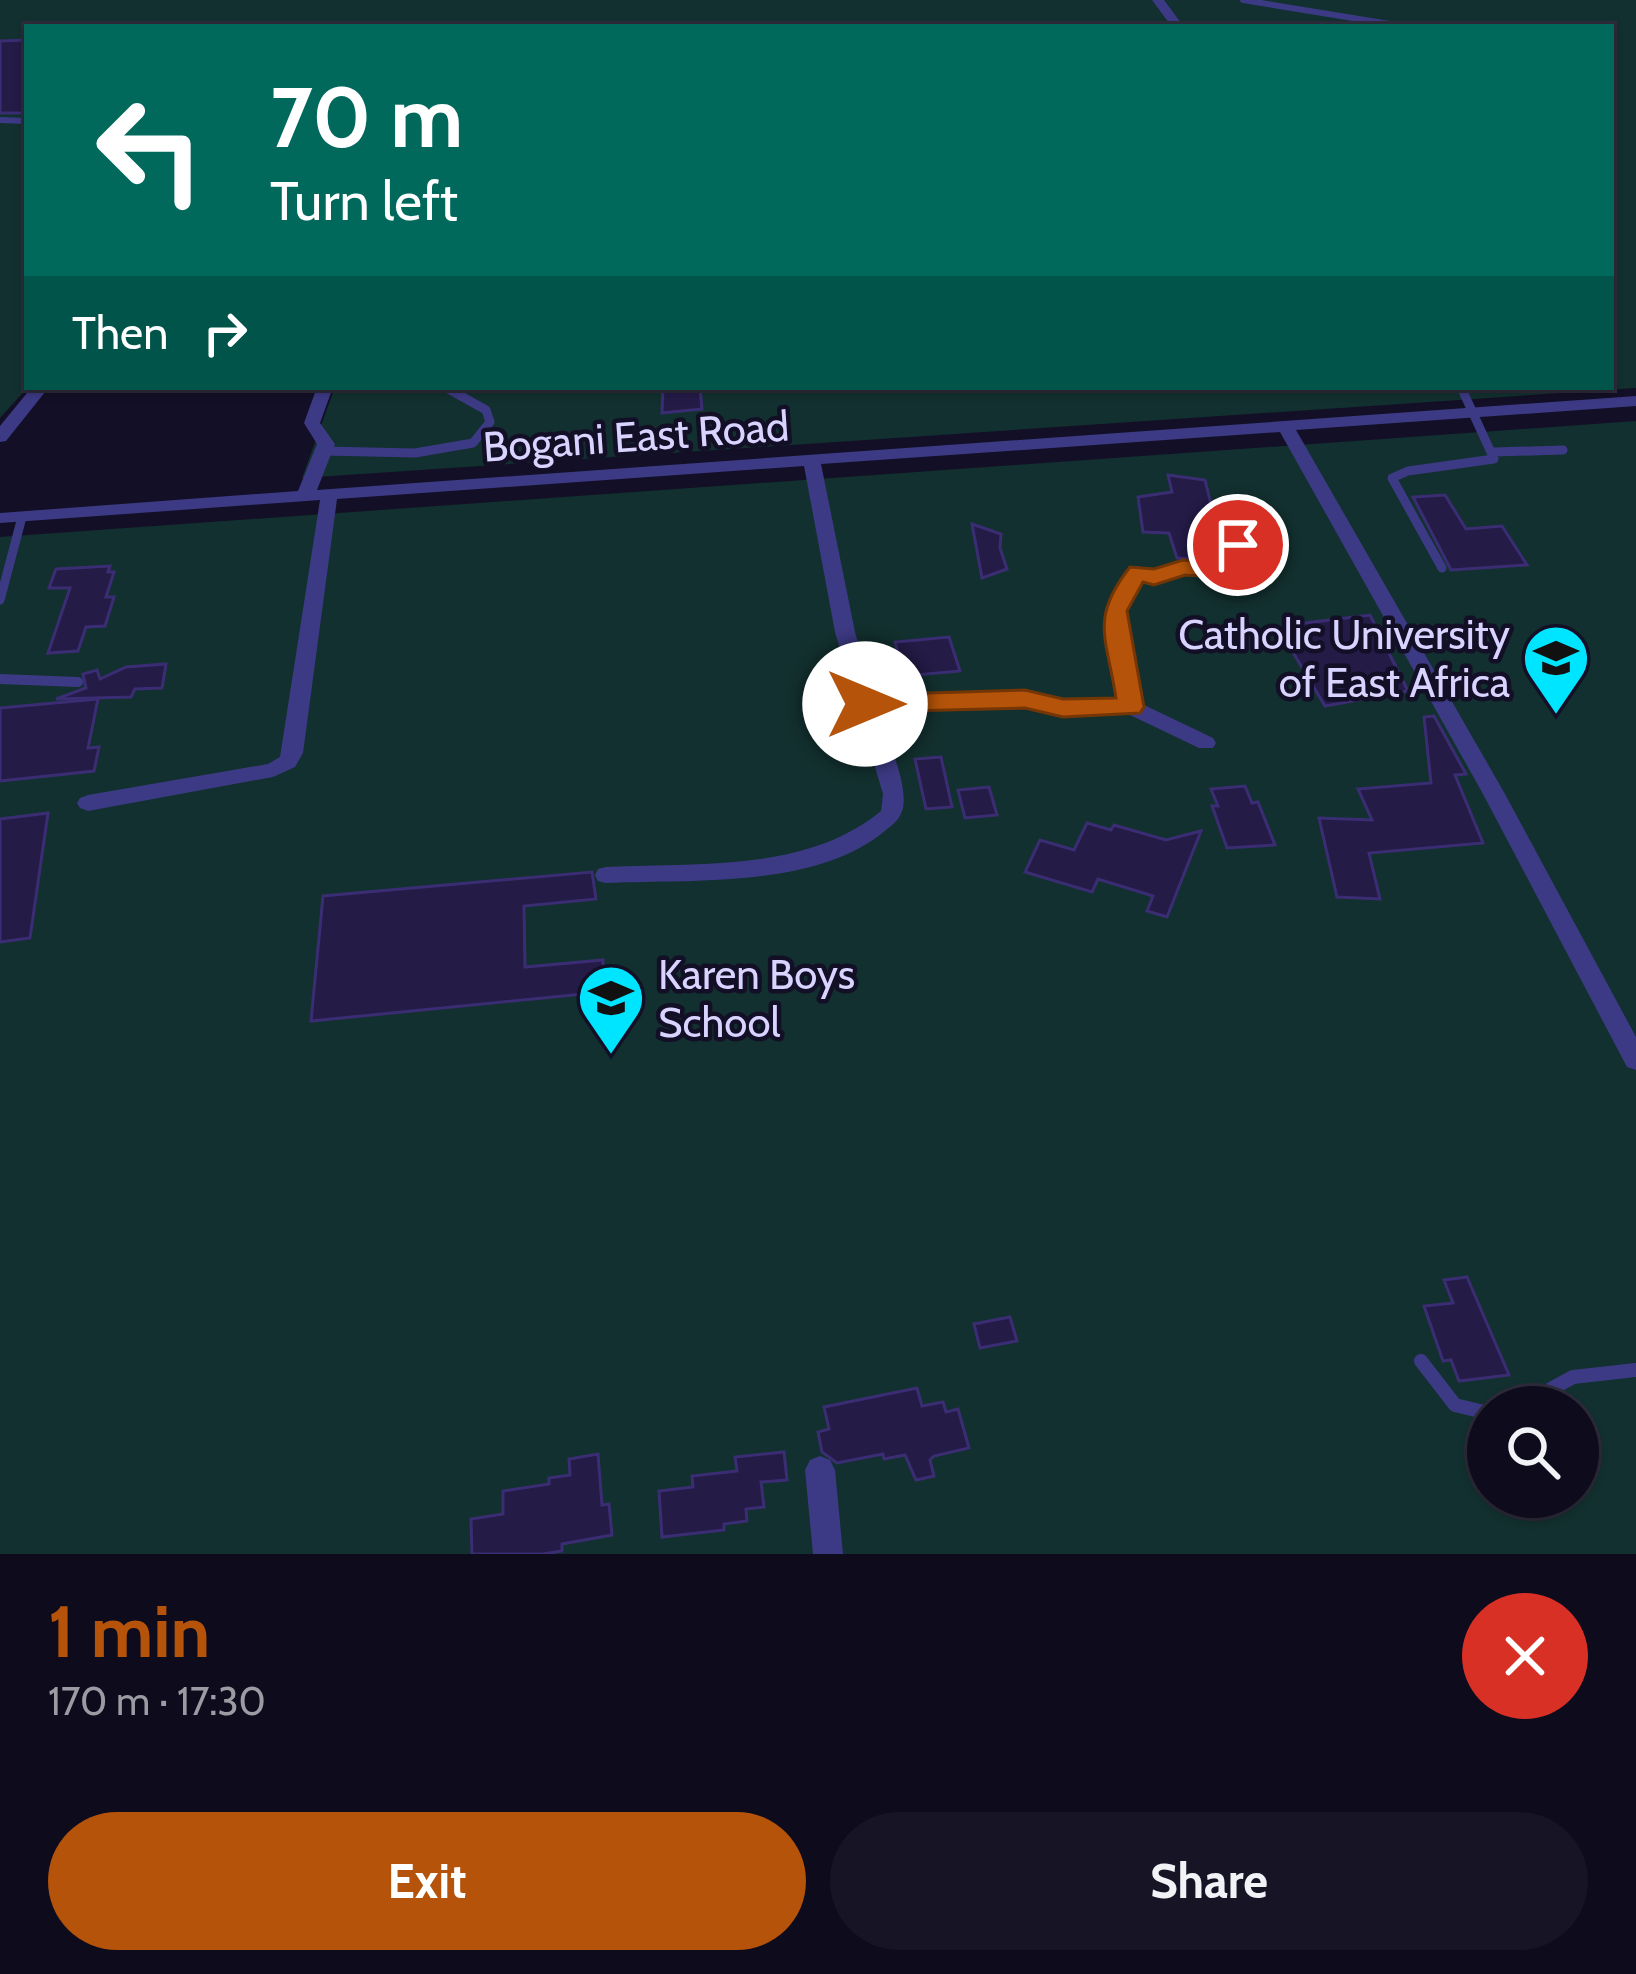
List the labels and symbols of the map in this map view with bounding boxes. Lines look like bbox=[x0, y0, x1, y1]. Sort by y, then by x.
street label: Bogani East Road bbox=[481, 399, 791, 473]
pin bbox=[1187, 494, 1289, 596]
place label: Catholic University of East Africa bbox=[1178, 608, 1510, 708]
school or university icon: Catholic University of East Africa bbox=[1521, 623, 1591, 717]
position arrow bbox=[802, 641, 928, 767]
place label: Karen Boys School bbox=[658, 948, 855, 1048]
school or university icon: Karen Boys School bbox=[576, 963, 646, 1057]

